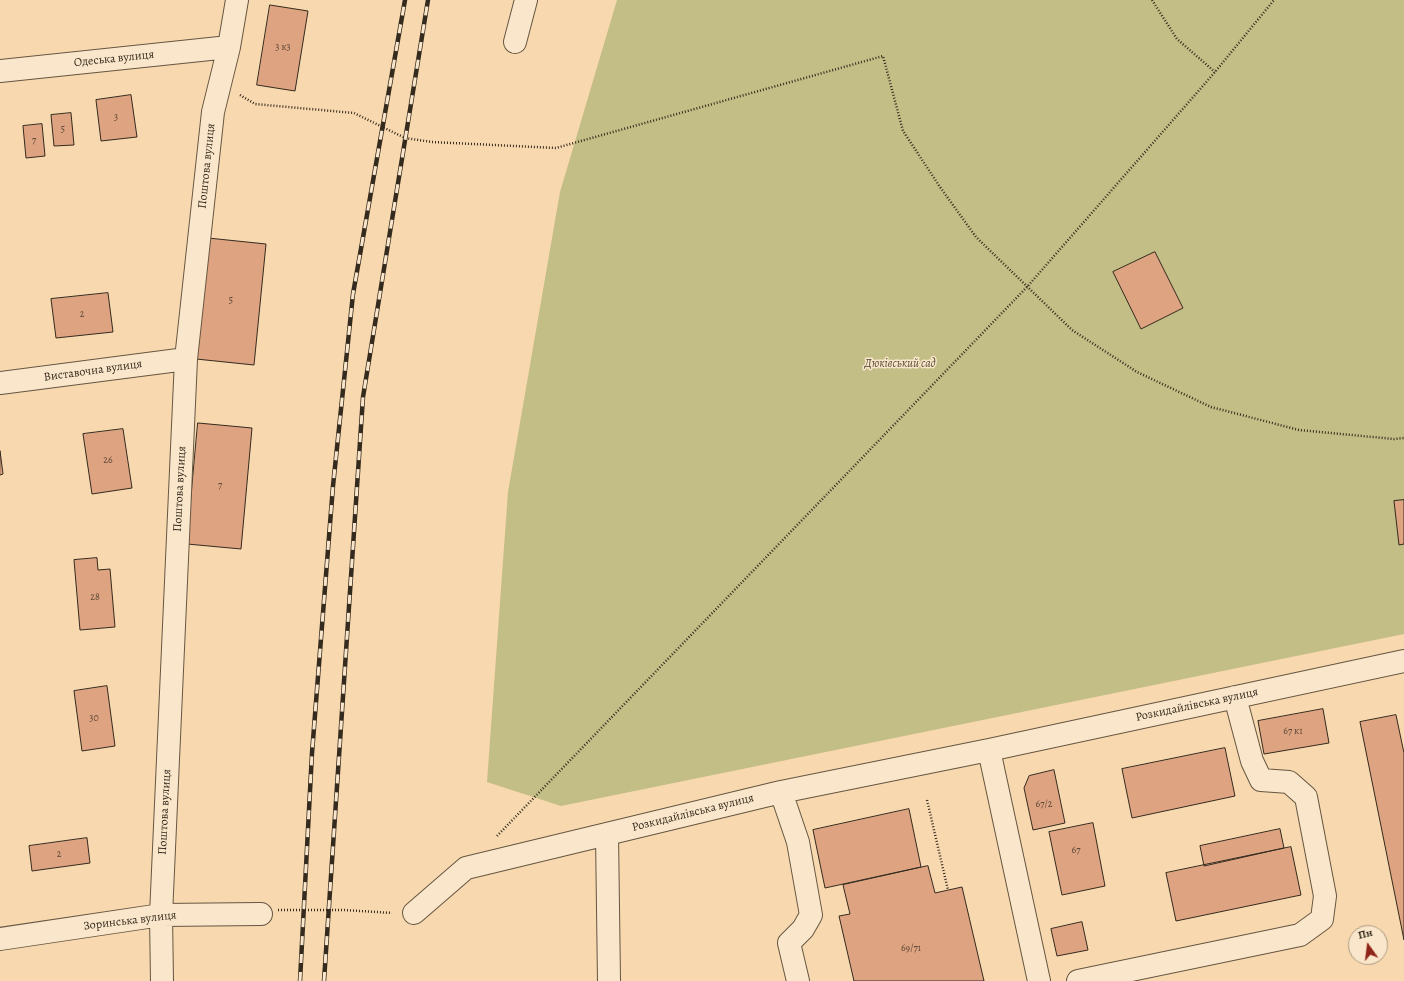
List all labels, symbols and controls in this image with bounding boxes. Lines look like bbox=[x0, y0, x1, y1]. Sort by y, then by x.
house number: 3 к3 bbox=[275, 42, 291, 54]
street label: Одеська вулиця bbox=[73, 48, 155, 70]
house number: 3 bbox=[114, 112, 118, 124]
street label: Поштова вулиця bbox=[195, 123, 219, 209]
house number: 5 bbox=[61, 124, 65, 136]
house number: 7 bbox=[32, 135, 36, 147]
house number: 5 bbox=[229, 295, 233, 307]
house number: 2 bbox=[80, 309, 84, 321]
street label: Виставочна вулиця bbox=[43, 357, 143, 385]
park label: Дюківський сад bbox=[864, 357, 936, 371]
street label: Поштова вулиця bbox=[171, 446, 189, 532]
house number: 26 bbox=[103, 455, 113, 467]
house number: 7 bbox=[218, 480, 222, 492]
house number: 28 bbox=[90, 592, 100, 604]
street label: Розкидайлівська вулиця bbox=[1134, 685, 1260, 725]
house number: 30 bbox=[89, 713, 99, 725]
house number: 67 к1 bbox=[1283, 726, 1303, 738]
street label: Поштова вулиця bbox=[156, 769, 174, 855]
street label: Розкидайлівська вулиця bbox=[631, 791, 755, 835]
house number: 67/2 bbox=[1036, 799, 1052, 811]
house number: 67 bbox=[1072, 845, 1080, 857]
house number: 2 bbox=[57, 849, 61, 861]
street label: Зоринська вулиця bbox=[83, 908, 177, 934]
north arrow bbox=[1348, 925, 1388, 965]
text: Пн bbox=[1356, 925, 1374, 943]
house number: 69/71 bbox=[901, 943, 921, 955]

